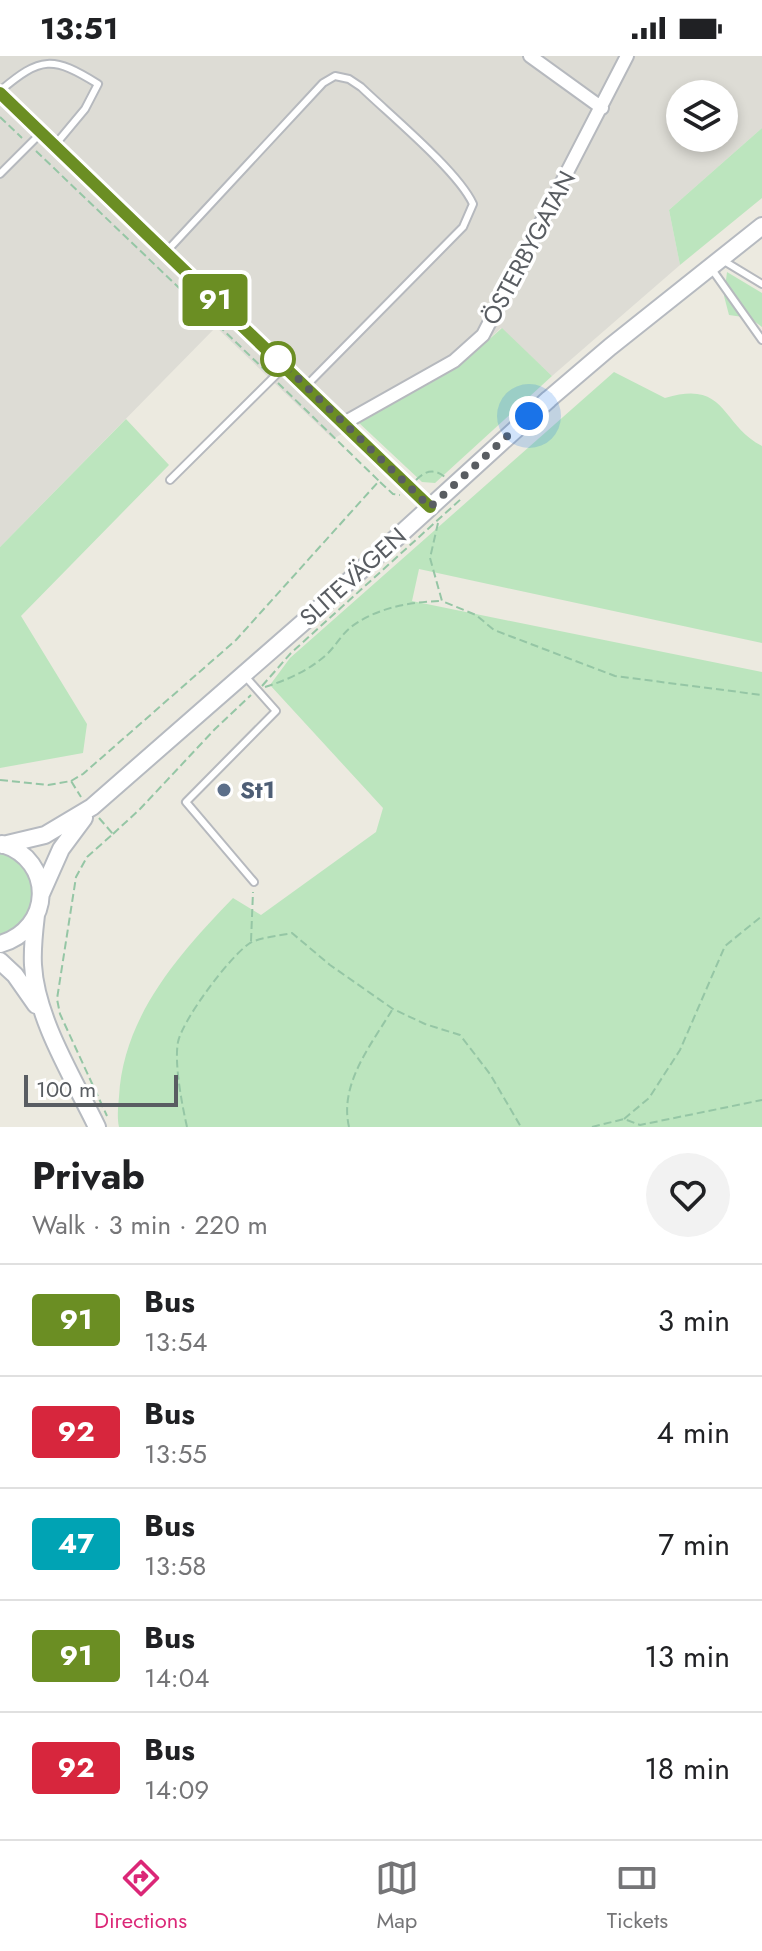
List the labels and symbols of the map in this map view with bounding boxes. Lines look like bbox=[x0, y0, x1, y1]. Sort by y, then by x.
street label: ÖSTERBYGATAN bbox=[473, 164, 584, 331]
line badge: 91 bbox=[179, 274, 251, 326]
unlabelled marker bbox=[261, 342, 295, 376]
your location bbox=[509, 396, 549, 436]
street label: SLITEVÄGEN bbox=[291, 519, 414, 634]
place label: St1 bbox=[240, 772, 275, 807]
marker: St1 bbox=[215, 781, 233, 799]
scale bar bbox=[24, 1071, 178, 1107]

